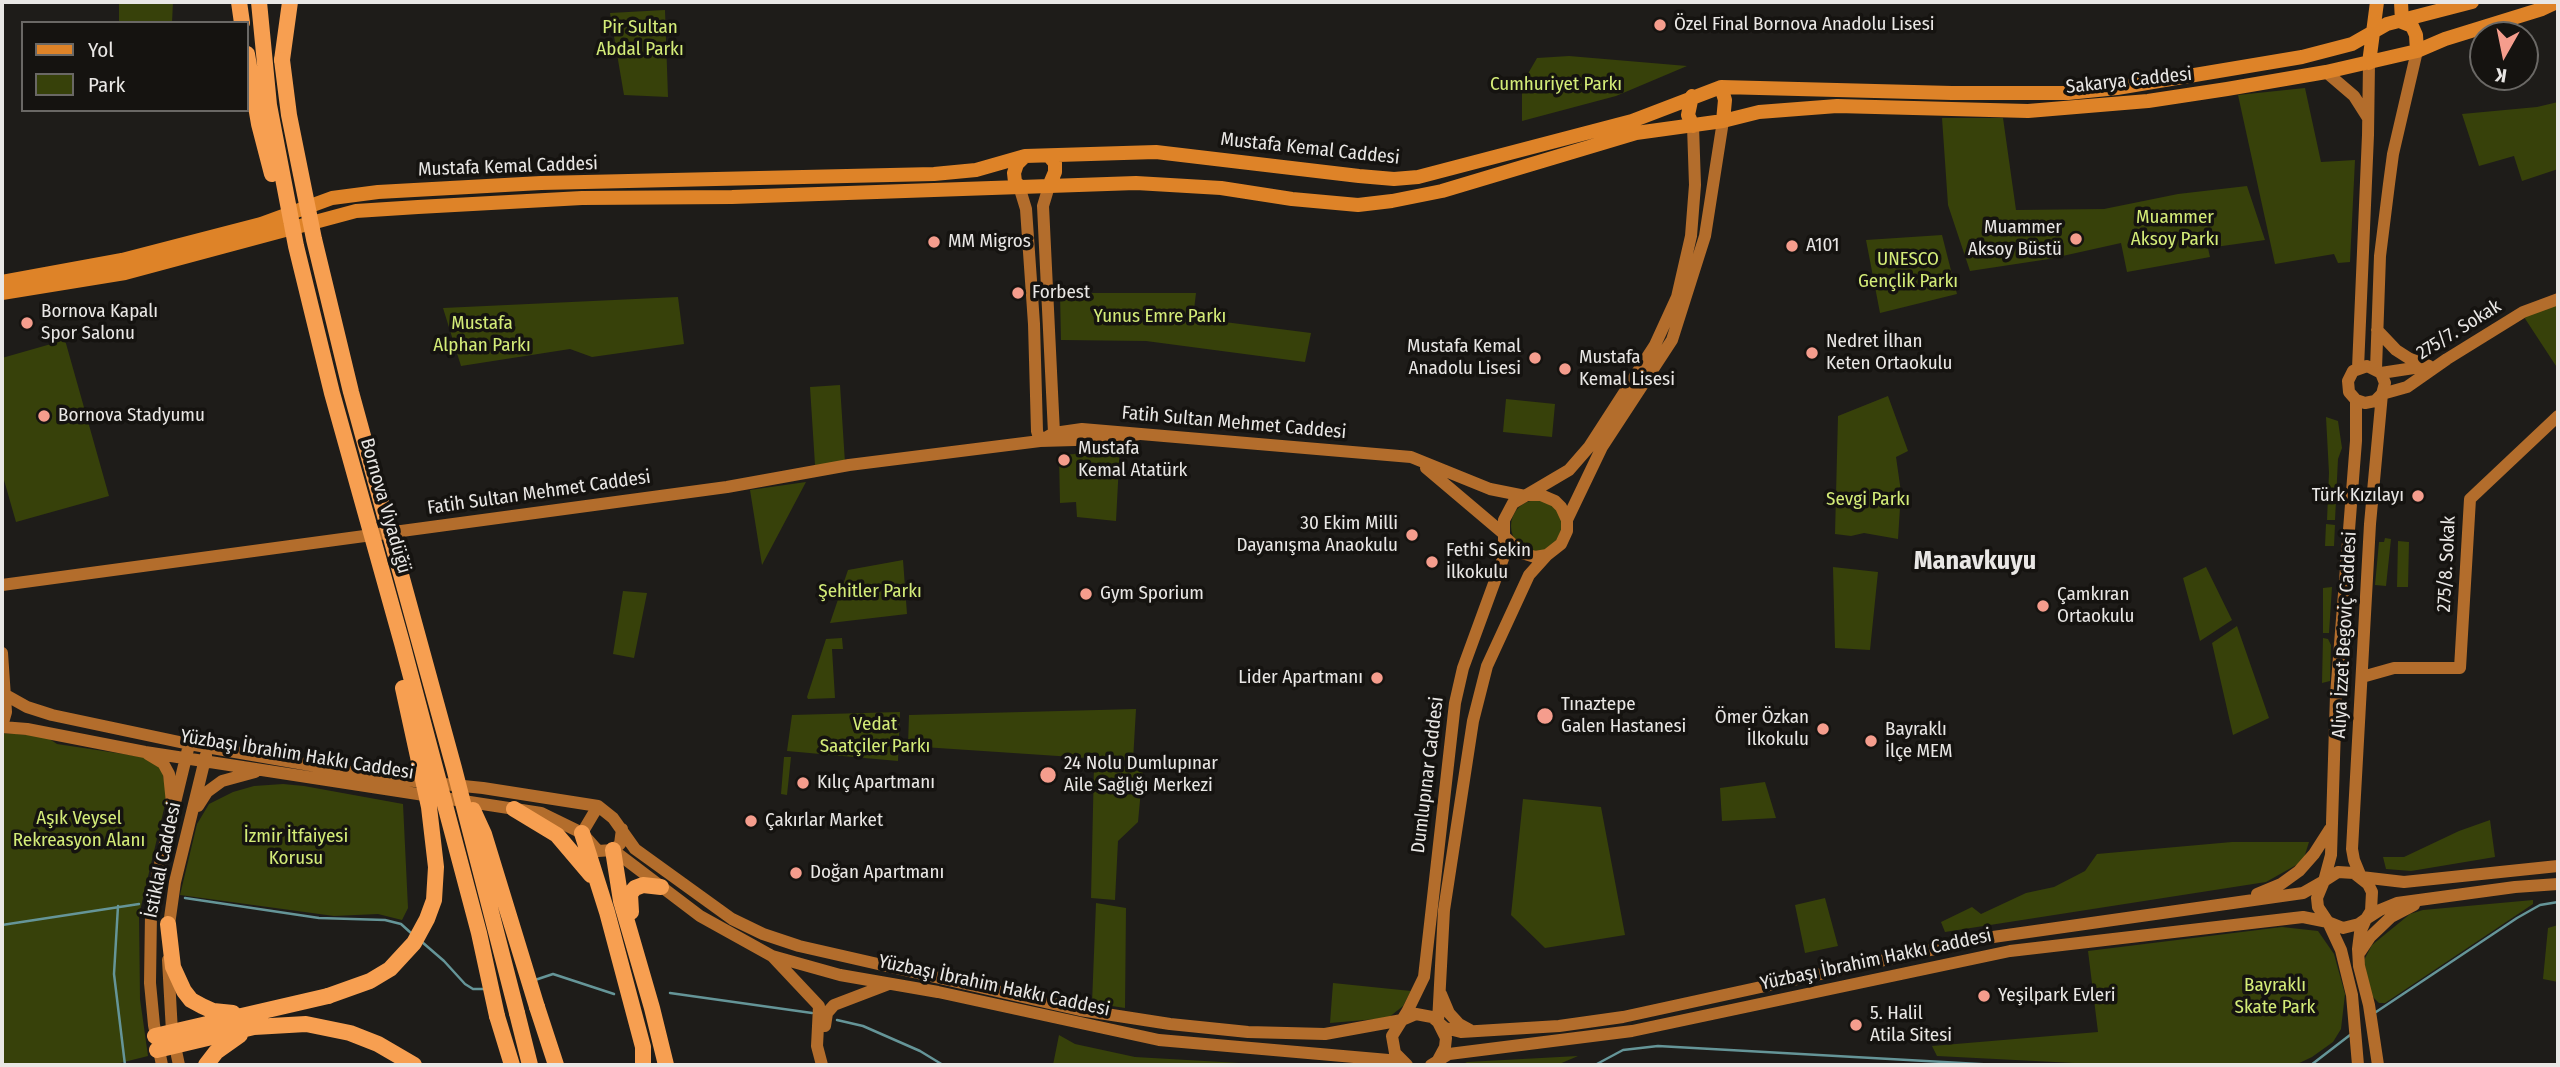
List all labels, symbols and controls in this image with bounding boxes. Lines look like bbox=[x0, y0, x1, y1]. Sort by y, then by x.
place label: Özel Final Bornova Anadolu Lisesi bbox=[1674, 14, 1935, 36]
park label: Pir Sultan Abdal Parkı bbox=[596, 17, 684, 61]
marker: Özel Final Bornova Anadolu Lisesi bbox=[1652, 17, 1668, 33]
legend bbox=[21, 21, 248, 112]
north arrow bbox=[2469, 21, 2539, 91]
text: Yol bbox=[88, 37, 114, 63]
street label: Sakarya Caddesi bbox=[2065, 63, 2193, 99]
text: K bbox=[2494, 63, 2508, 87]
text: Park bbox=[88, 72, 125, 98]
park label: Cumhuriyet Parkı bbox=[1490, 74, 1622, 96]
street label: Mustafa Kemal Caddesi bbox=[1219, 128, 1401, 170]
street label: Mustafa Kemal Caddesi bbox=[418, 152, 598, 182]
park label: Muammer Aksoy Parkı bbox=[2131, 207, 2219, 251]
place label: Muammer Aksoy Büstü bbox=[1968, 217, 2062, 261]
place label: MM Migros bbox=[948, 231, 1031, 253]
marker: Muammer Aksoy Büstü bbox=[2068, 231, 2084, 247]
marker: MM Migros bbox=[926, 234, 942, 250]
place label: A101 bbox=[1806, 235, 1839, 257]
marker: A101 bbox=[1784, 238, 1800, 254]
park label: UNESCO Gençlik Parkı bbox=[1858, 249, 1958, 293]
place label: Forbest bbox=[1032, 282, 1090, 304]
marker: Forbest bbox=[1010, 285, 1026, 301]
street label: 275/7. Sokak bbox=[2413, 295, 2505, 365]
place label: Bornova Kapalı Spor Salonu bbox=[41, 301, 158, 345]
park label: Yunus Emre Parkı bbox=[1094, 306, 1226, 328]
park label: Mustafa Alphan Parkı bbox=[433, 313, 531, 357]
marker: Bornova Kapalı Spor Salonu bbox=[19, 315, 35, 331]
place label: Nedret İlhan Keten Ortaokulu bbox=[1826, 331, 1953, 375]
place label: Mustafa Kemal Anadolu Lisesi bbox=[1407, 336, 1521, 380]
marker: Nedret İlhan Keten Ortaokulu bbox=[1804, 345, 1820, 361]
place label: Mustafa Kemal Lisesi bbox=[1579, 347, 1675, 391]
marker: Mustafa Kemal Anadolu Lisesi bbox=[1527, 350, 1543, 366]
marker: Mustafa Kemal Lisesi bbox=[1557, 361, 1573, 377]
street label: Fatih Sultan Mehmet Caddesi bbox=[1121, 402, 1347, 444]
place label: Bornova Stadyumu bbox=[58, 405, 205, 427]
marker: Bornova Stadyumu bbox=[36, 408, 52, 424]
street label: Bornova Viyadüğü bbox=[355, 436, 415, 576]
place label: Mustafa Kemal Atatürk bbox=[1078, 438, 1187, 482]
marker: Mustafa Kemal Atatürk bbox=[1056, 452, 1072, 468]
street label: Fatih Sultan Mehmet Caddesi bbox=[426, 466, 652, 520]
place label: Türk Kızılayı bbox=[2312, 485, 2404, 507]
marker: Türk Kızılayı bbox=[2410, 488, 2426, 504]
park label: Sevgi Parkı bbox=[1826, 489, 1910, 511]
place label: 30 Ekim Milli Dayanışma Anaokulu bbox=[1236, 513, 1398, 557]
street label: 275/8. Sokak bbox=[2433, 515, 2461, 613]
marker: 30 Ekim Milli Dayanışma Anaokulu bbox=[1404, 527, 1420, 543]
street label: Aliya İzzet Begoviç Caddesi bbox=[2328, 531, 2362, 739]
place label: Fethi Sekin İlkokulu bbox=[1446, 540, 1531, 584]
district label: Manavkuyu bbox=[1914, 546, 2036, 578]
marker: Fethi Sekin İlkokulu bbox=[1424, 554, 1440, 570]
park label: Şehitler Parkı bbox=[818, 581, 922, 603]
place label: Gym Sporium bbox=[1100, 583, 1204, 605]
place label: Çamkıran Ortaokulu bbox=[2057, 584, 2135, 628]
marker: Gym Sporium bbox=[1078, 586, 1094, 602]
marker: Çamkıran Ortaokulu bbox=[2035, 598, 2051, 614]
place label: Lider Apartmanı bbox=[1238, 667, 1363, 689]
marker: Lider Apartmanı bbox=[1369, 670, 1385, 686]
place label: Tınaztepe Galen Hastanesi bbox=[1561, 694, 1686, 738]
street label: Dumlupınar Caddesi bbox=[1407, 696, 1449, 854]
marker: Tınaztepe Galen Hastanesi bbox=[1535, 706, 1555, 726]
place label: Ömer Özkan İlkokulu bbox=[1715, 707, 1809, 751]
park label: Vedat Saatçiler Parkı bbox=[820, 714, 930, 758]
place label: Bayraklı İlçe MEM bbox=[1885, 719, 1952, 763]
marker: Ömer Özkan İlkokulu bbox=[1815, 721, 1831, 737]
street label: Yüzbaşı İbrahim Hakkı Caddesi bbox=[179, 725, 415, 785]
marker: Bayraklı İlçe MEM bbox=[1863, 733, 1879, 749]
place label: 24 Nolu Dumlupınar Aile Sağlığı Merkezi bbox=[1064, 753, 1218, 797]
marker: 24 Nolu Dumlupınar Aile Sağlığı Merkezi bbox=[1038, 765, 1058, 785]
place label: Kılıç Apartmanı bbox=[817, 772, 935, 794]
marker: Kılıç Apartmanı bbox=[795, 775, 811, 791]
street label: İstiklal Caddesi bbox=[140, 800, 186, 920]
park label: Aşık Veysel Rekreasyon Alanı bbox=[13, 808, 145, 852]
place label: Çakırlar Market bbox=[765, 810, 883, 832]
marker: Çakırlar Market bbox=[743, 813, 759, 829]
park label: İzmir İtfaiyesi Korusu bbox=[244, 826, 348, 870]
place label: Doğan Apartmanı bbox=[810, 862, 944, 884]
marker: Doğan Apartmanı bbox=[788, 865, 804, 881]
street label: Yüzbaşı İbrahim Hakkı Caddesi bbox=[1758, 924, 1994, 996]
street label: Yüzbaşı İbrahim Hakkı Caddesi bbox=[876, 950, 1112, 1022]
park label: Bayraklı Skate Park bbox=[2235, 975, 2315, 1019]
place label: Yeşilpark Evleri bbox=[1998, 985, 2116, 1007]
marker: Yeşilpark Evleri bbox=[1976, 988, 1992, 1004]
place label: 5. Halil Atila Sitesi bbox=[1870, 1003, 1952, 1047]
marker: 5. Halil Atila Sitesi bbox=[1848, 1017, 1864, 1033]

